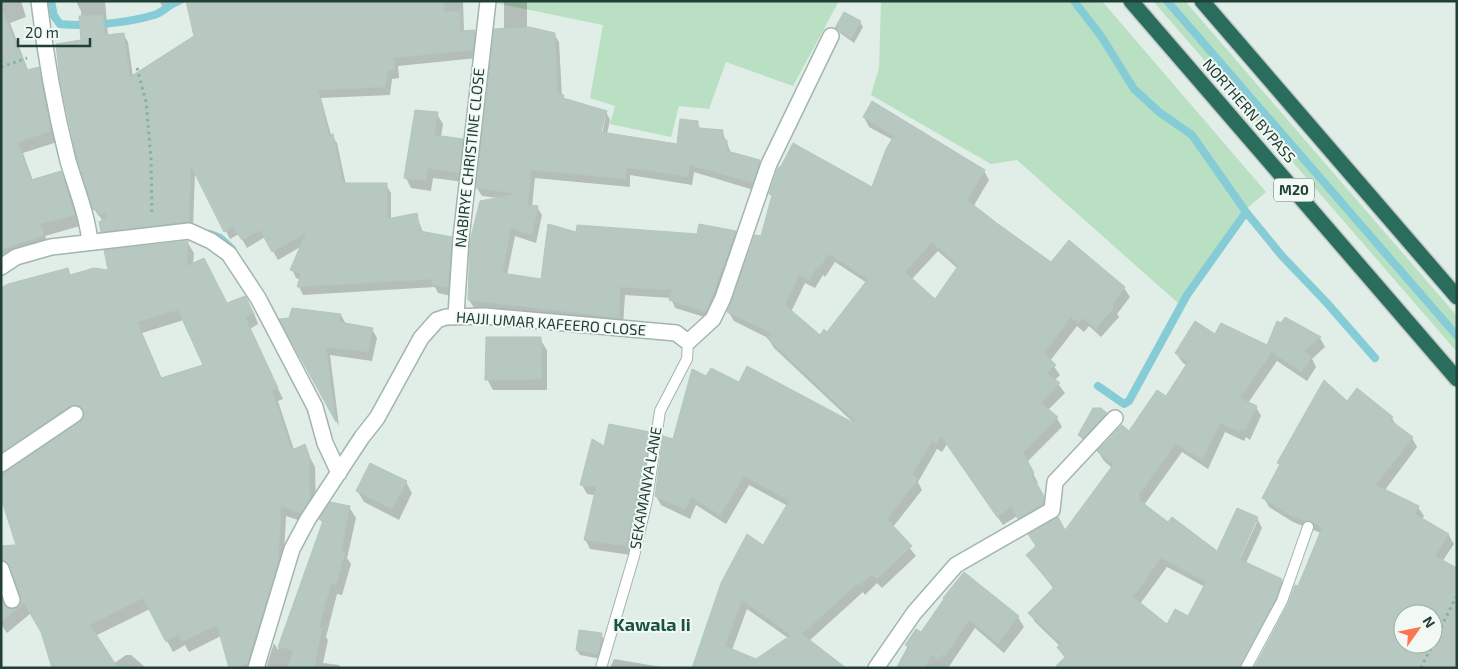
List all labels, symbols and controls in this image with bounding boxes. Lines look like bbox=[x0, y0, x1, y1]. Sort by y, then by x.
scale bar bbox=[18, 15, 90, 47]
text: 20 m bbox=[25, 23, 59, 41]
street label: NORTHERN BYPASS bbox=[1200, 55, 1300, 166]
street label: NABIRYE CHRISTINE CLOSE bbox=[451, 67, 487, 249]
road number: M20 bbox=[1274, 178, 1314, 202]
street label: HAJJI UMAR KAFEERO CLOSE bbox=[455, 307, 647, 339]
street label: SEKAMANYA LANE bbox=[625, 425, 665, 551]
north arrow bbox=[1393, 604, 1443, 654]
district label: Kawala Ii bbox=[613, 613, 691, 635]
text: N bbox=[1419, 613, 1439, 631]

